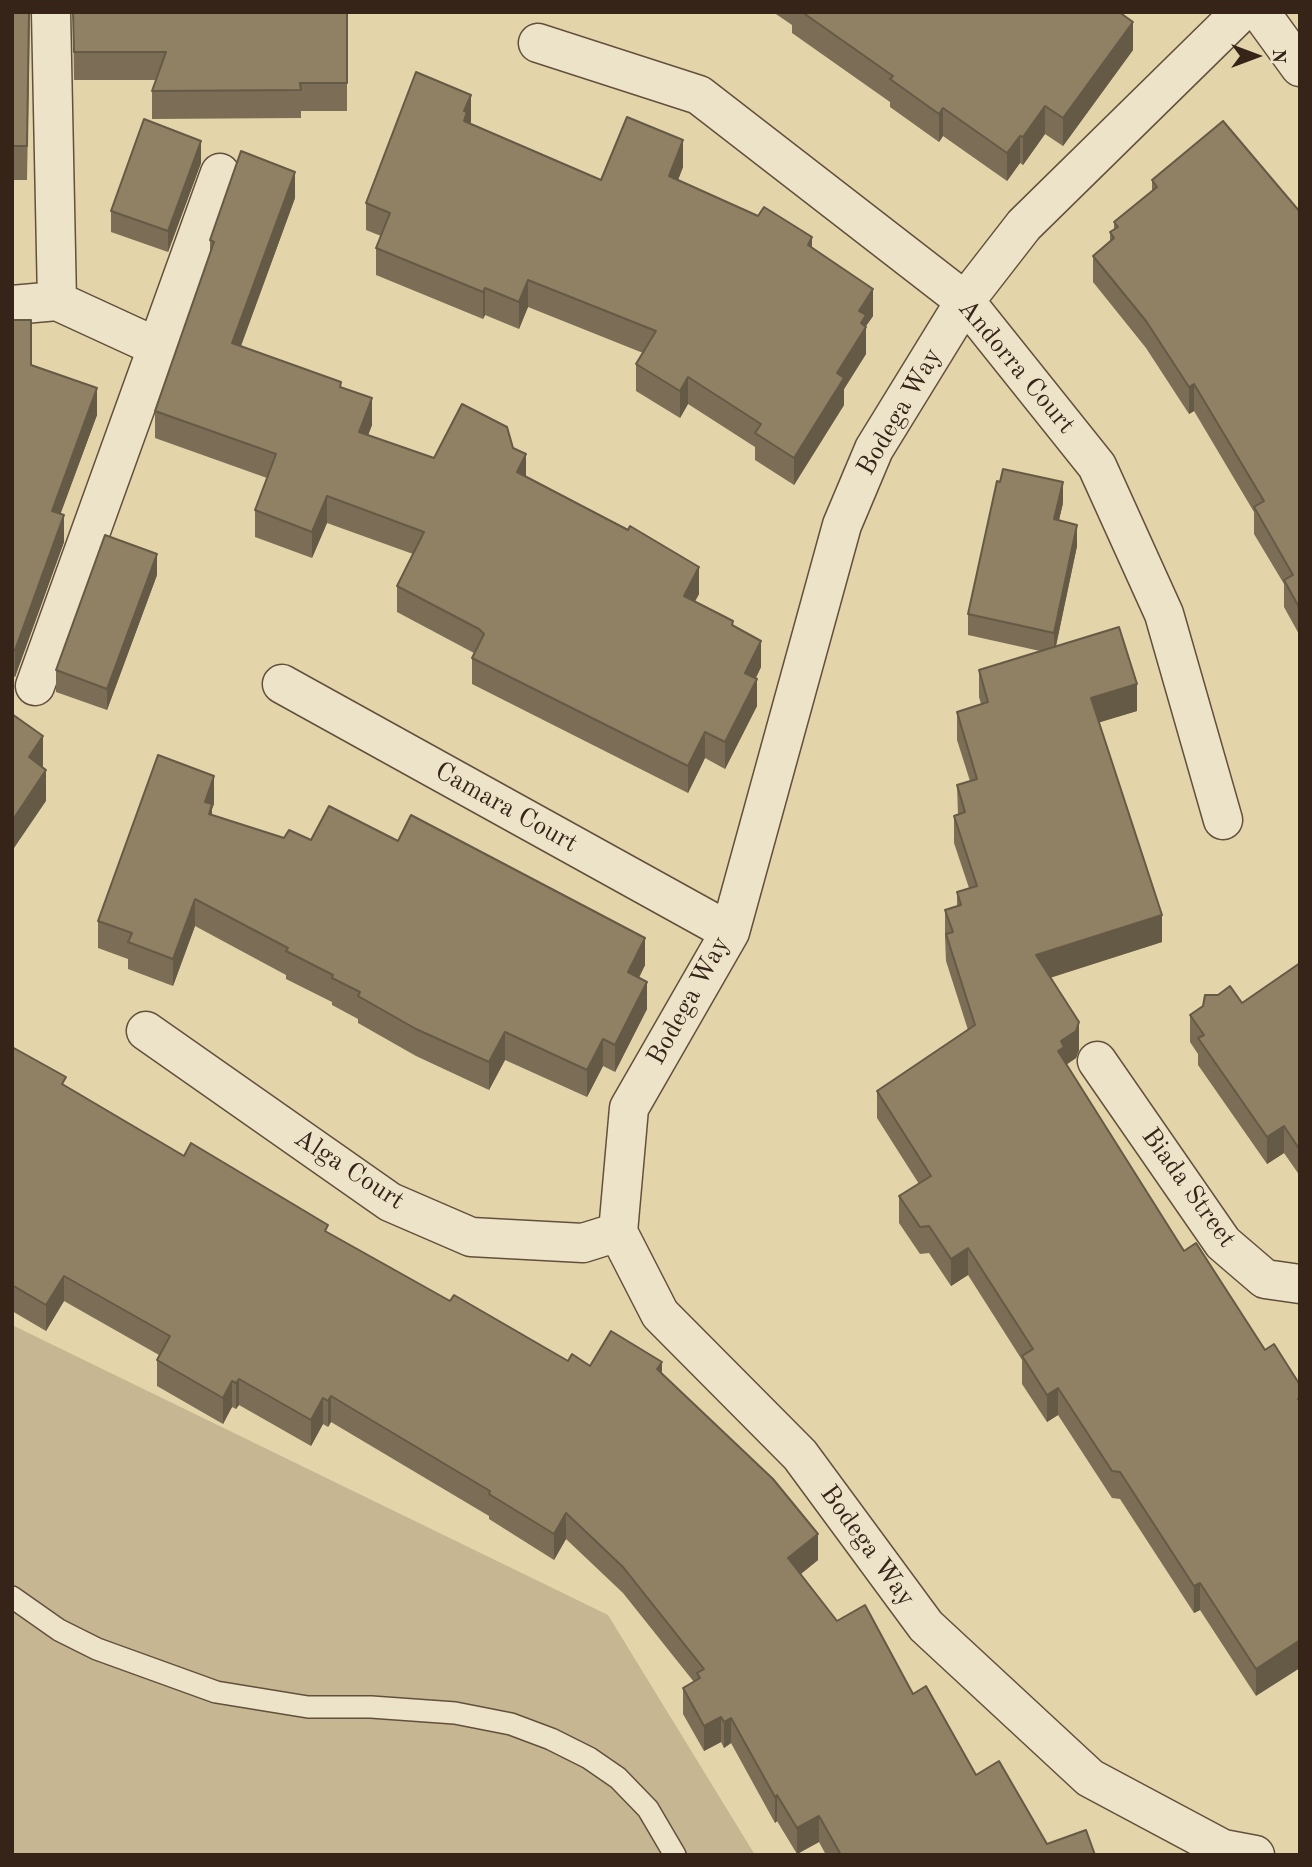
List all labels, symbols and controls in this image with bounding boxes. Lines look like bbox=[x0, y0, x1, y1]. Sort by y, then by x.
north arrow bbox=[1221, 21, 1291, 91]
text: N bbox=[1268, 49, 1287, 63]
street label: Andorra Court bbox=[951, 293, 1081, 441]
street label: Bodega Way bbox=[851, 343, 949, 481]
street label: Camara Court bbox=[429, 756, 583, 860]
street label: Bodega Way bbox=[641, 931, 737, 1071]
street label: Biada Street bbox=[1134, 1122, 1242, 1254]
street label: Alga Court bbox=[288, 1123, 410, 1217]
street label: Bodega Way bbox=[813, 1479, 921, 1613]

